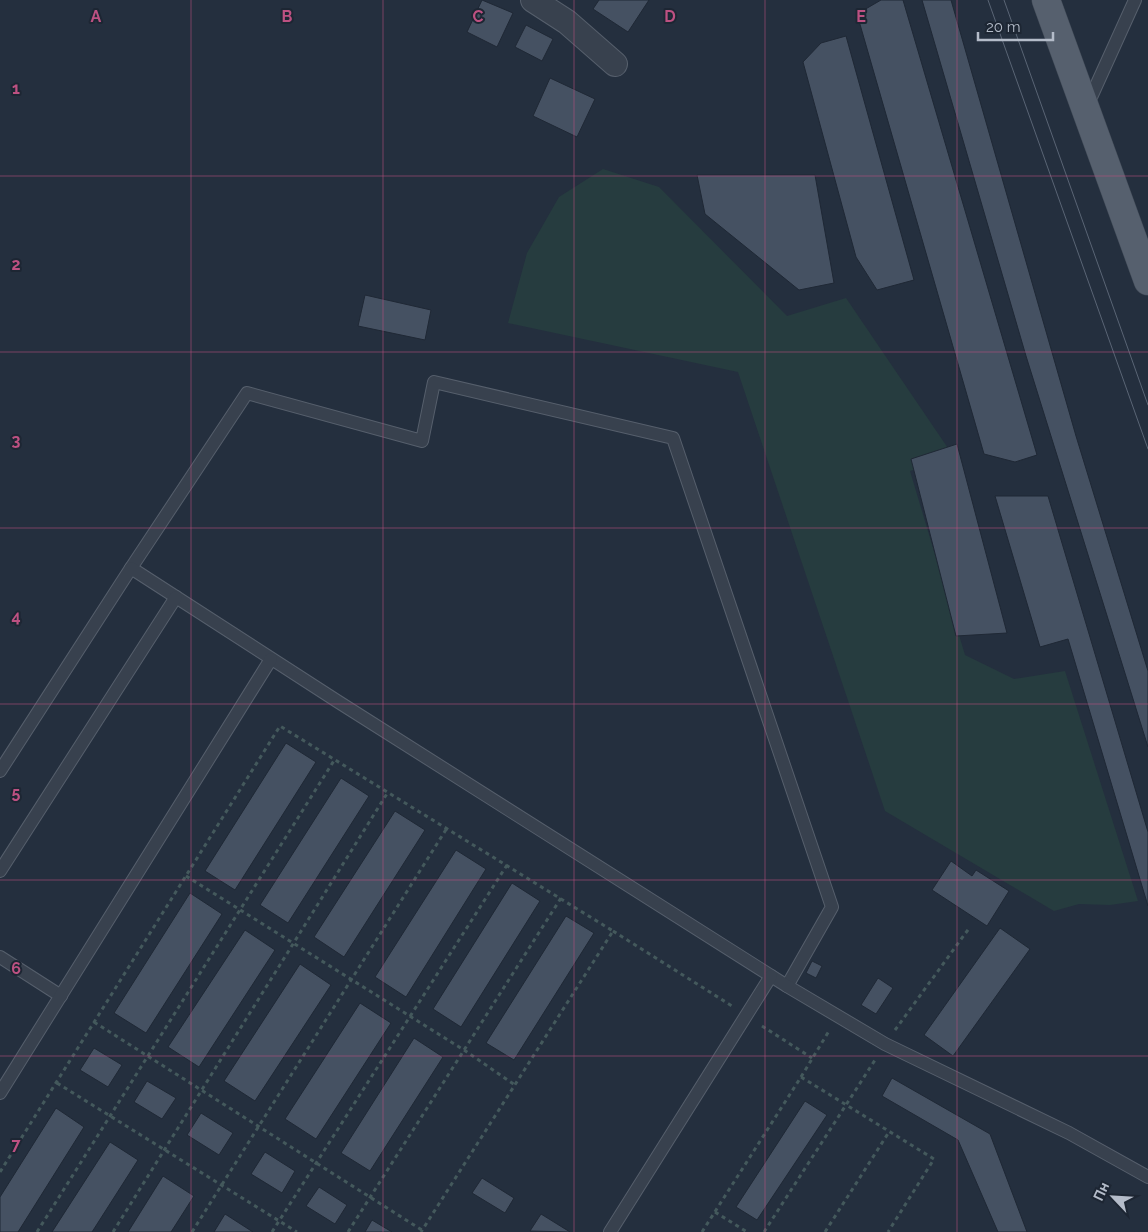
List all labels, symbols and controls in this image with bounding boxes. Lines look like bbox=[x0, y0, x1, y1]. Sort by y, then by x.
text: A bbox=[91, 7, 102, 26]
text: B bbox=[282, 7, 293, 26]
text: C bbox=[473, 7, 484, 26]
text: D bbox=[664, 7, 676, 26]
text: E bbox=[856, 7, 866, 26]
scale bar bbox=[978, 10, 1053, 42]
text: 20 m bbox=[986, 18, 1021, 36]
text: 1 bbox=[12, 79, 20, 98]
text: 2 bbox=[11, 255, 21, 274]
text: 3 bbox=[12, 431, 21, 450]
text: 4 bbox=[11, 607, 21, 626]
text: 5 bbox=[12, 783, 21, 802]
text: 6 bbox=[11, 959, 21, 978]
text: 7 bbox=[12, 1135, 21, 1154]
north arrow bbox=[1088, 1172, 1138, 1222]
text: Пн bbox=[1090, 1180, 1112, 1203]

